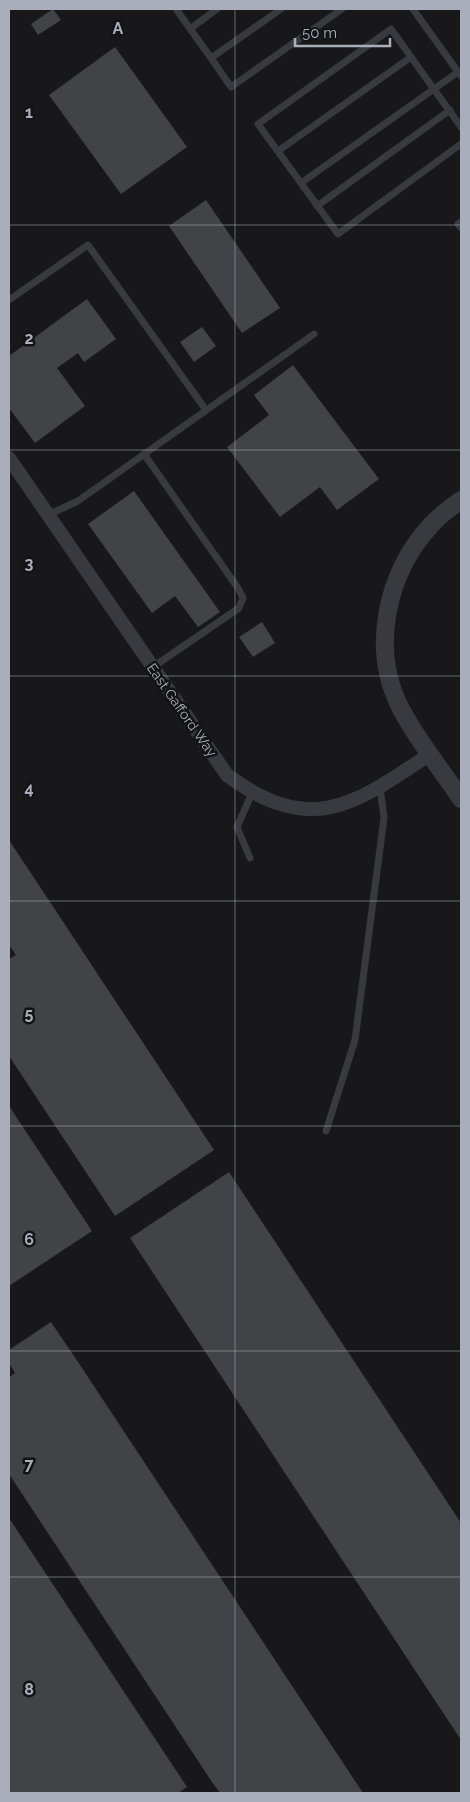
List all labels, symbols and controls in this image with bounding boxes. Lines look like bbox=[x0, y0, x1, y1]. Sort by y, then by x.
scale bar bbox=[295, 15, 390, 47]
text: A bbox=[113, 19, 124, 38]
text: 50 m bbox=[302, 24, 337, 42]
text: 1 bbox=[25, 103, 33, 122]
text: 2 bbox=[24, 329, 34, 348]
text: 3 bbox=[25, 554, 34, 573]
street label: East Gafford Way bbox=[144, 660, 220, 760]
text: 4 bbox=[24, 779, 34, 798]
text: 5 bbox=[25, 1004, 34, 1023]
text: 6 bbox=[24, 1230, 34, 1249]
text: 7 bbox=[25, 1455, 34, 1474]
text: 8 bbox=[24, 1680, 34, 1699]

